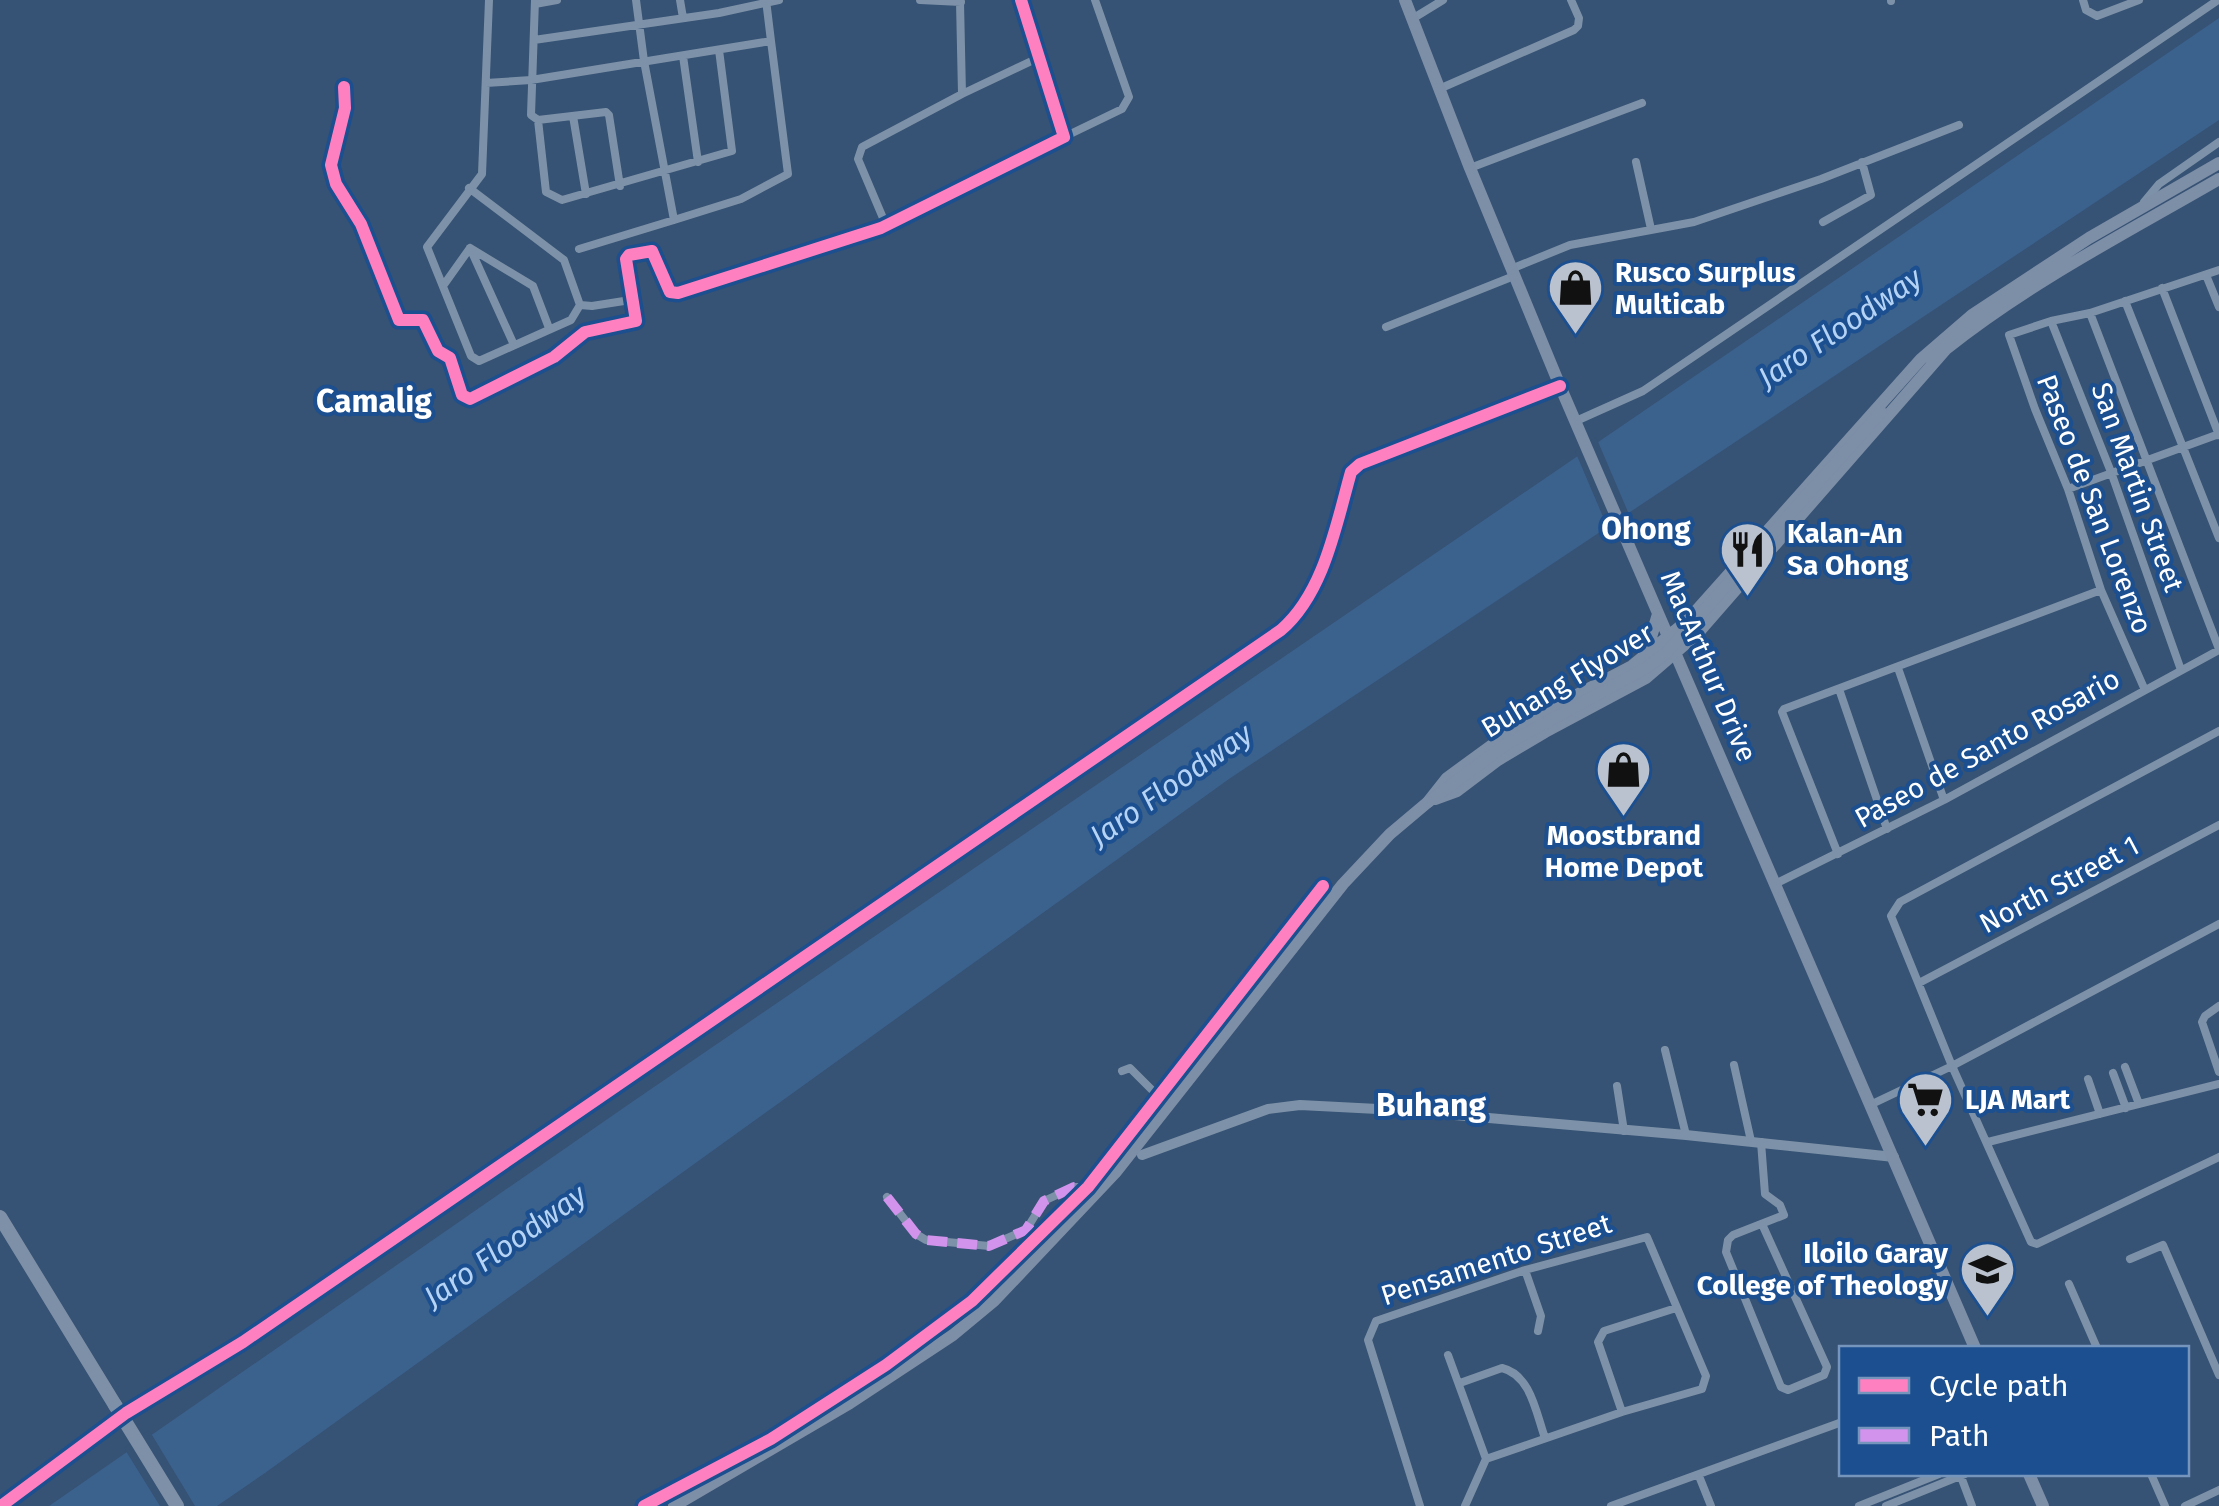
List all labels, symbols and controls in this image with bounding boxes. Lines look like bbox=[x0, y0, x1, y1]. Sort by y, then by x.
place label: Rusco Surplus Multicab bbox=[1615, 256, 1796, 321]
shop icon: Rusco Surplus Multicab bbox=[1546, 258, 1606, 337]
water label: Jaro Floodway bbox=[1750, 259, 1930, 397]
street label: Paseo de San Lorenzo bbox=[2030, 370, 2159, 639]
street label: San Martin Street bbox=[2084, 378, 2191, 597]
district label: Camalig bbox=[316, 382, 432, 420]
district label: Ohong bbox=[1601, 511, 1691, 547]
place label: Kalan-An Sa Ohong bbox=[1787, 517, 1909, 582]
restaurant icon: Kalan-An Sa Ohong bbox=[1718, 519, 1778, 598]
street label: MacArthur Drive bbox=[1654, 566, 1764, 767]
street label: Buhang Flyover bbox=[1475, 616, 1659, 745]
street label: Paseo de Santo Rosario bbox=[1849, 662, 2125, 835]
water label: Jaro Floodway bbox=[1081, 715, 1260, 855]
shop icon: Moostbrand Home Depot bbox=[1594, 739, 1654, 818]
place label: Moostbrand Home Depot bbox=[1545, 819, 1704, 884]
street label: North Street 1 bbox=[1974, 829, 2145, 940]
supermarket icon: LJA Mart bbox=[1896, 1069, 1956, 1148]
place label: LJA Mart bbox=[1965, 1083, 2071, 1116]
district label: Buhang bbox=[1376, 1086, 1486, 1124]
water label: Jaro Floodway bbox=[415, 1176, 594, 1316]
street label: Pensamento Street bbox=[1377, 1206, 1616, 1312]
place label: Iloilo Garay College of Theology bbox=[1697, 1237, 1948, 1302]
school or university icon: Iloilo Garay College of Theology bbox=[1957, 1239, 2017, 1318]
legend bbox=[1839, 1346, 2189, 1476]
text: Cycle path bbox=[1929, 1368, 2068, 1404]
text: Path bbox=[1929, 1418, 1990, 1454]

